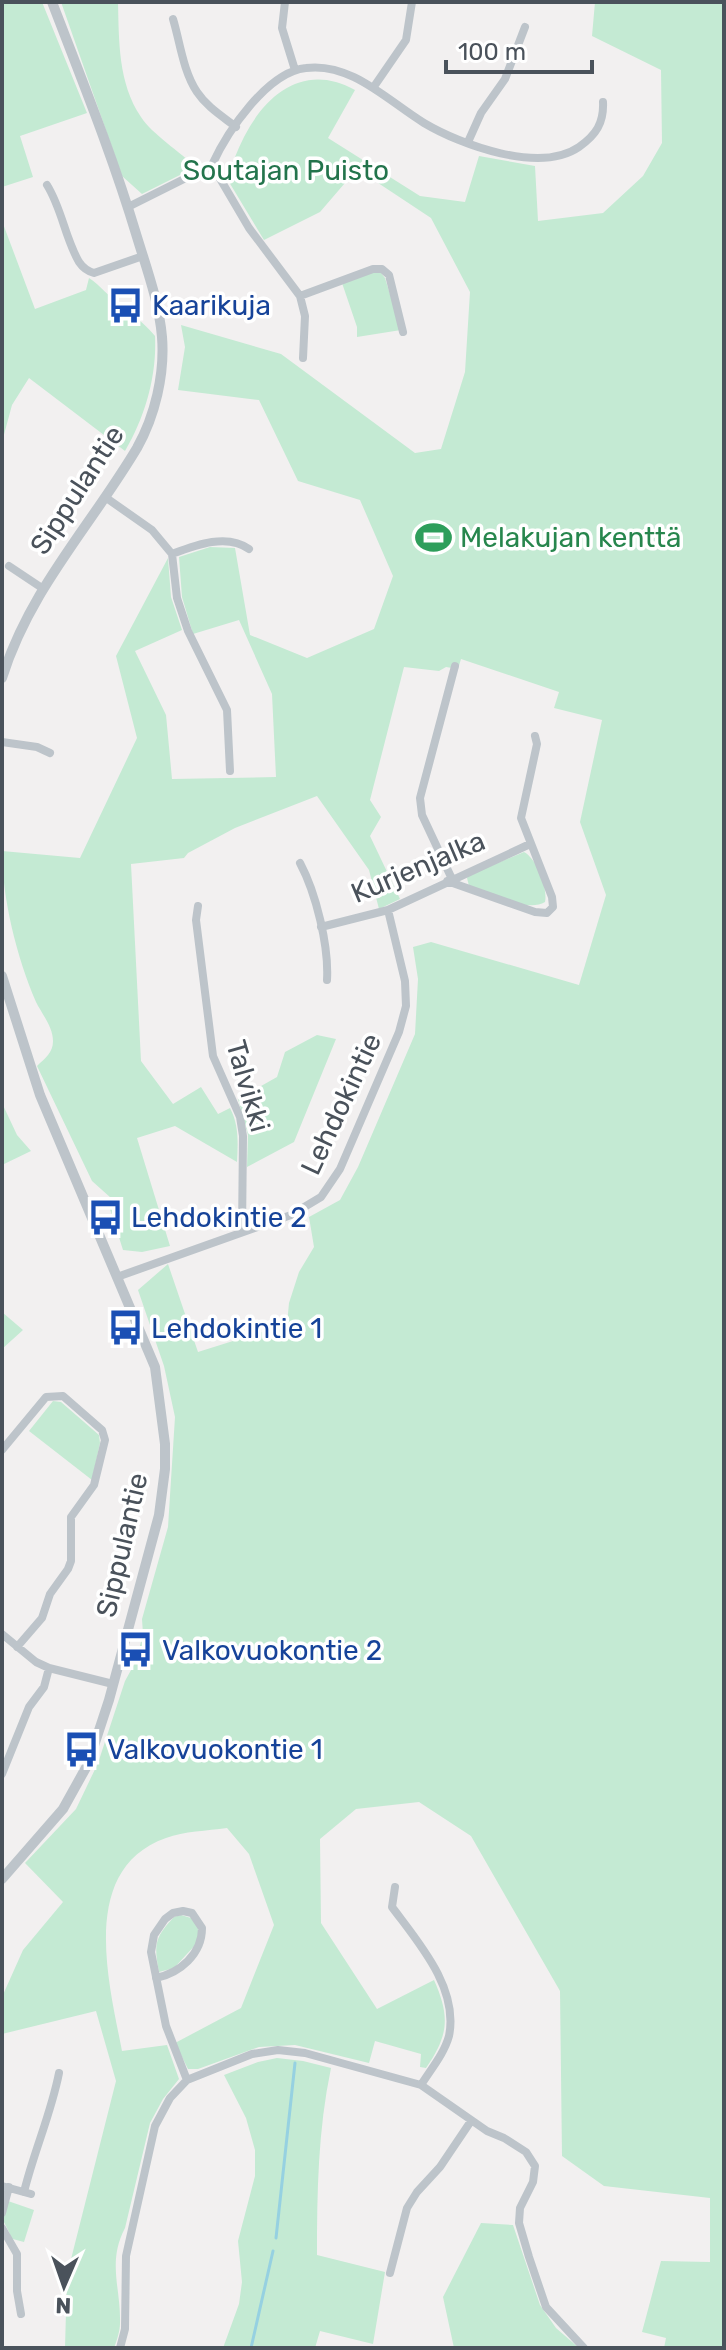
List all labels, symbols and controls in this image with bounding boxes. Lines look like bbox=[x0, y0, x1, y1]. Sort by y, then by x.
scale bar bbox=[446, 24, 592, 74]
text: 100 m bbox=[458, 38, 526, 66]
park label: Soutajan Puisto bbox=[183, 154, 389, 187]
bus stop icon: Kaarikuja bbox=[107, 286, 145, 324]
place label: Kaarikuja bbox=[152, 289, 271, 322]
street label: Sippulantie bbox=[23, 419, 131, 561]
sports icon: Melakujan kenttä bbox=[415, 518, 453, 556]
place label: Melakujan kenttä bbox=[460, 521, 682, 554]
street label: Kurjenjalka bbox=[346, 824, 490, 910]
street label: Lehdokintie bbox=[294, 1028, 388, 1180]
street label: Talvikki bbox=[219, 1036, 277, 1136]
bus stop icon: Lehdokintie 2 bbox=[86, 1198, 124, 1236]
place label: Lehdokintie 2 bbox=[131, 1201, 307, 1234]
bus stop icon: Lehdokintie 1 bbox=[106, 1309, 144, 1347]
place label: Lehdokintie 1 bbox=[151, 1312, 322, 1345]
street label: Sippulantie bbox=[89, 1470, 155, 1620]
bus stop icon: Valkovuokontie 2 bbox=[117, 1631, 155, 1669]
place label: Valkovuokontie 2 bbox=[162, 1634, 382, 1667]
bus stop icon: Valkovuokontie 1 bbox=[62, 1730, 100, 1768]
place label: Valkovuokontie 1 bbox=[107, 1733, 323, 1766]
north arrow bbox=[24, 2246, 104, 2326]
text: N bbox=[55, 2292, 72, 2319]

